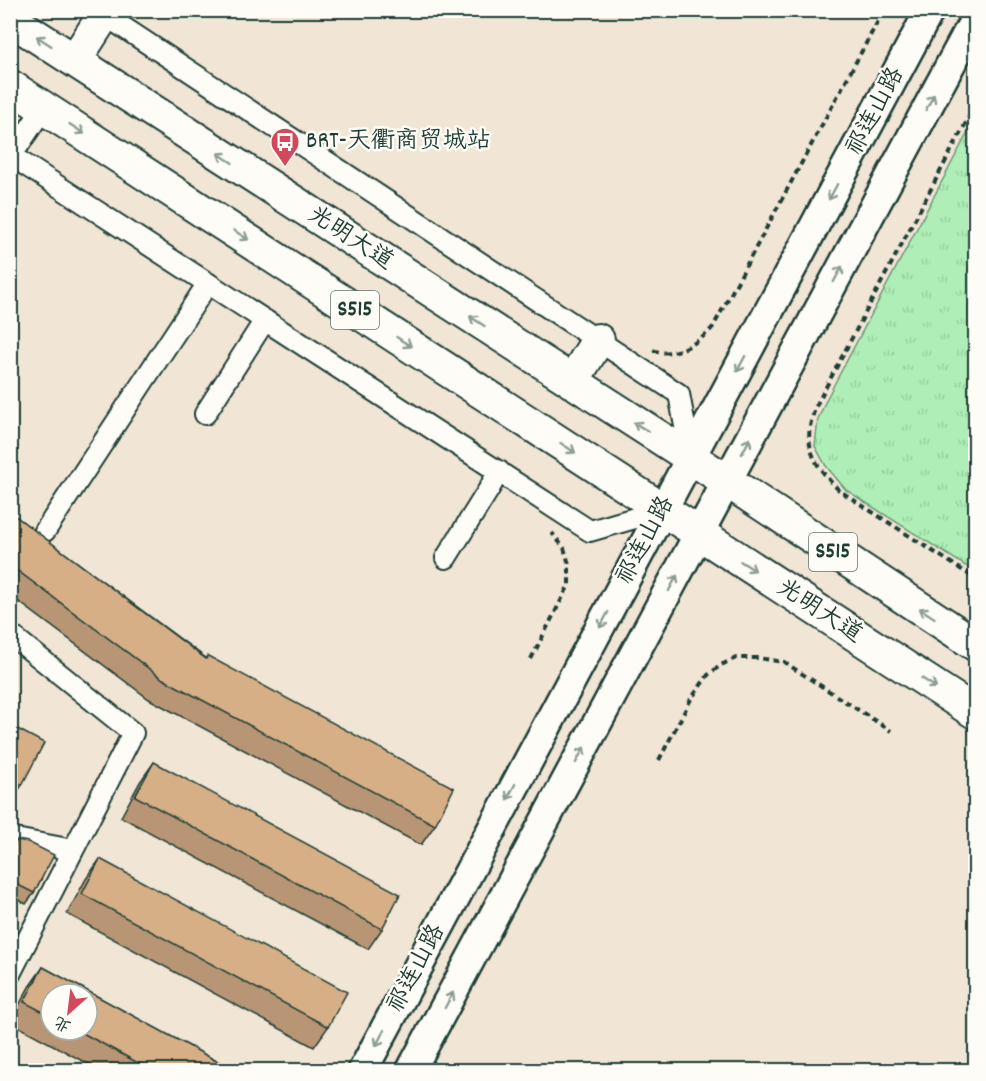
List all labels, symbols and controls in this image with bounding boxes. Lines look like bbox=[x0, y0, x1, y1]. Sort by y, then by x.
one-way arrow bbox=[36, 34, 53, 46]
street label: 祁连山路 bbox=[838, 62, 914, 162]
one-way arrow bbox=[924, 94, 936, 111]
one-way arrow bbox=[68, 123, 85, 135]
place label: BRT-天衢商贸城站 bbox=[306, 125, 491, 159]
bus stop icon: BRT-天衢商贸城站 bbox=[269, 126, 301, 168]
one-way arrow bbox=[218, 152, 234, 164]
one-way arrow bbox=[827, 182, 838, 200]
street label: 光明大道 bbox=[300, 199, 400, 279]
one-way arrow bbox=[232, 229, 249, 242]
one-way arrow bbox=[833, 265, 844, 283]
road number: S515 bbox=[331, 291, 379, 329]
one-way arrow bbox=[469, 315, 486, 327]
one-way arrow bbox=[395, 336, 412, 348]
one-way arrow bbox=[735, 354, 746, 372]
one-way arrow bbox=[633, 420, 650, 432]
one-way arrow bbox=[741, 437, 752, 455]
one-way arrow bbox=[559, 442, 576, 454]
street label: 祁连山路 bbox=[608, 491, 684, 591]
road number: S515 bbox=[809, 533, 857, 571]
one-way arrow bbox=[739, 560, 756, 572]
street label: 光明大道 bbox=[769, 572, 869, 652]
one-way arrow bbox=[668, 574, 679, 592]
one-way arrow bbox=[919, 607, 935, 619]
one-way arrow bbox=[598, 611, 609, 629]
one-way arrow bbox=[920, 677, 937, 689]
one-way arrow bbox=[575, 746, 586, 764]
one-way arrow bbox=[505, 783, 517, 801]
street label: 祁连山路 bbox=[379, 919, 455, 1019]
north arrow bbox=[39, 982, 99, 1042]
one-way arrow bbox=[444, 992, 455, 1010]
text: 北 bbox=[51, 1009, 76, 1037]
one-way arrow bbox=[374, 1029, 386, 1046]

